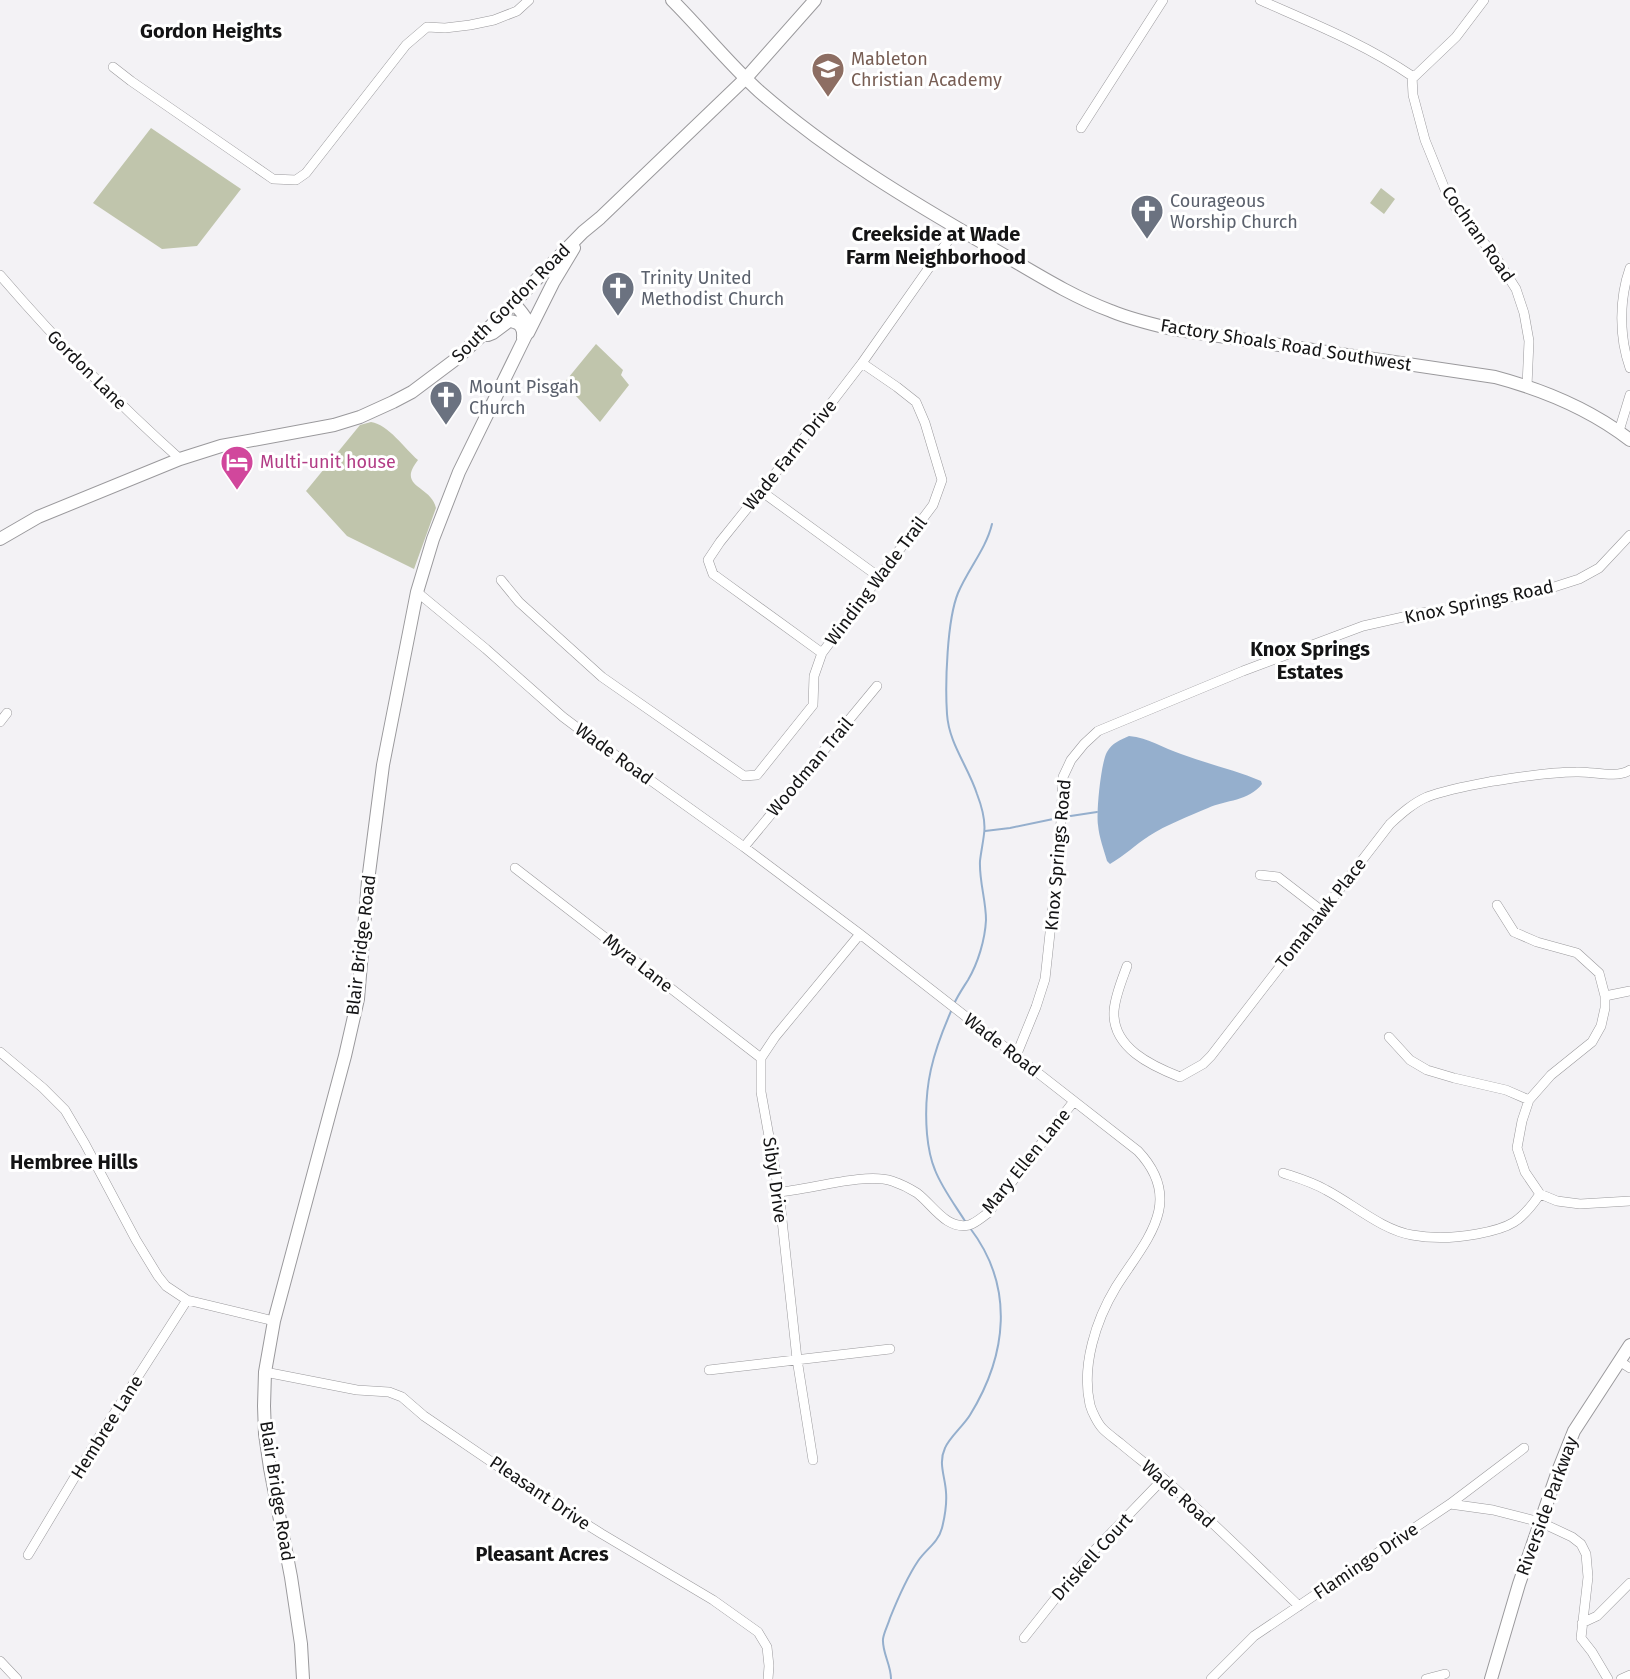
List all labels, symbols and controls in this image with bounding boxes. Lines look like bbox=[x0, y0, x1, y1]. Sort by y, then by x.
district label: Gordon Heights bbox=[140, 19, 282, 43]
place label: Mableton Christian Academy bbox=[851, 48, 1002, 91]
school or university icon: Mableton Christian Academy bbox=[810, 51, 846, 98]
street label: Cochran Road bbox=[1437, 182, 1519, 286]
place label: Courageous Worship Church bbox=[1170, 190, 1298, 233]
church icon: Courageous Worship Church bbox=[1129, 193, 1165, 240]
district label: Creekside at Wade Farm Neighborhood bbox=[846, 222, 1026, 269]
street label: South Gordon Road bbox=[447, 239, 575, 367]
place label: Trinity United Methodist Church bbox=[641, 267, 784, 310]
church icon: Trinity United Methodist Church bbox=[600, 270, 636, 317]
street label: Factory Shoals Road Southwest bbox=[1159, 314, 1414, 376]
street label: Gordon Lane bbox=[43, 326, 131, 414]
place label: Mount Pisgah Church bbox=[469, 376, 579, 419]
church icon: Mount Pisgah Church bbox=[428, 379, 464, 426]
street label: Wade Farm Drive bbox=[739, 395, 841, 515]
hotel icon: Multi-unit house bbox=[219, 444, 255, 491]
place label: Multi-unit house bbox=[260, 451, 396, 473]
street label: Winding Wade Trail bbox=[820, 512, 932, 650]
street label: Knox Springs Road bbox=[1402, 575, 1556, 629]
district label: Knox Springs Estates bbox=[1250, 637, 1370, 684]
street label: Woodman Trail bbox=[762, 713, 858, 821]
street label: Wade Road bbox=[571, 718, 657, 790]
street label: Knox Springs Road bbox=[1040, 778, 1076, 932]
street label: Tomahawk Place bbox=[1271, 853, 1371, 973]
street label: Blair Bridge Road bbox=[341, 873, 381, 1017]
street label: Myra Lane bbox=[599, 929, 677, 997]
street label: Wade Road bbox=[959, 1008, 1045, 1082]
street label: Mary Ellen Lane bbox=[977, 1104, 1075, 1218]
street label: Sibyl Drive bbox=[758, 1136, 792, 1224]
district label: Hembree Hills bbox=[10, 1150, 138, 1174]
street label: Hembree Lane bbox=[66, 1371, 148, 1483]
street label: Blair Bridge Road bbox=[255, 1419, 299, 1563]
street label: Riverside Parkway bbox=[1512, 1433, 1582, 1579]
street label: Pleasant Drive bbox=[485, 1451, 595, 1535]
street label: Wade Road bbox=[1137, 1455, 1219, 1533]
street label: Driskell Court bbox=[1047, 1508, 1137, 1605]
street label: Flamingo Drive bbox=[1310, 1518, 1422, 1604]
district label: Pleasant Acres bbox=[475, 1542, 609, 1566]

